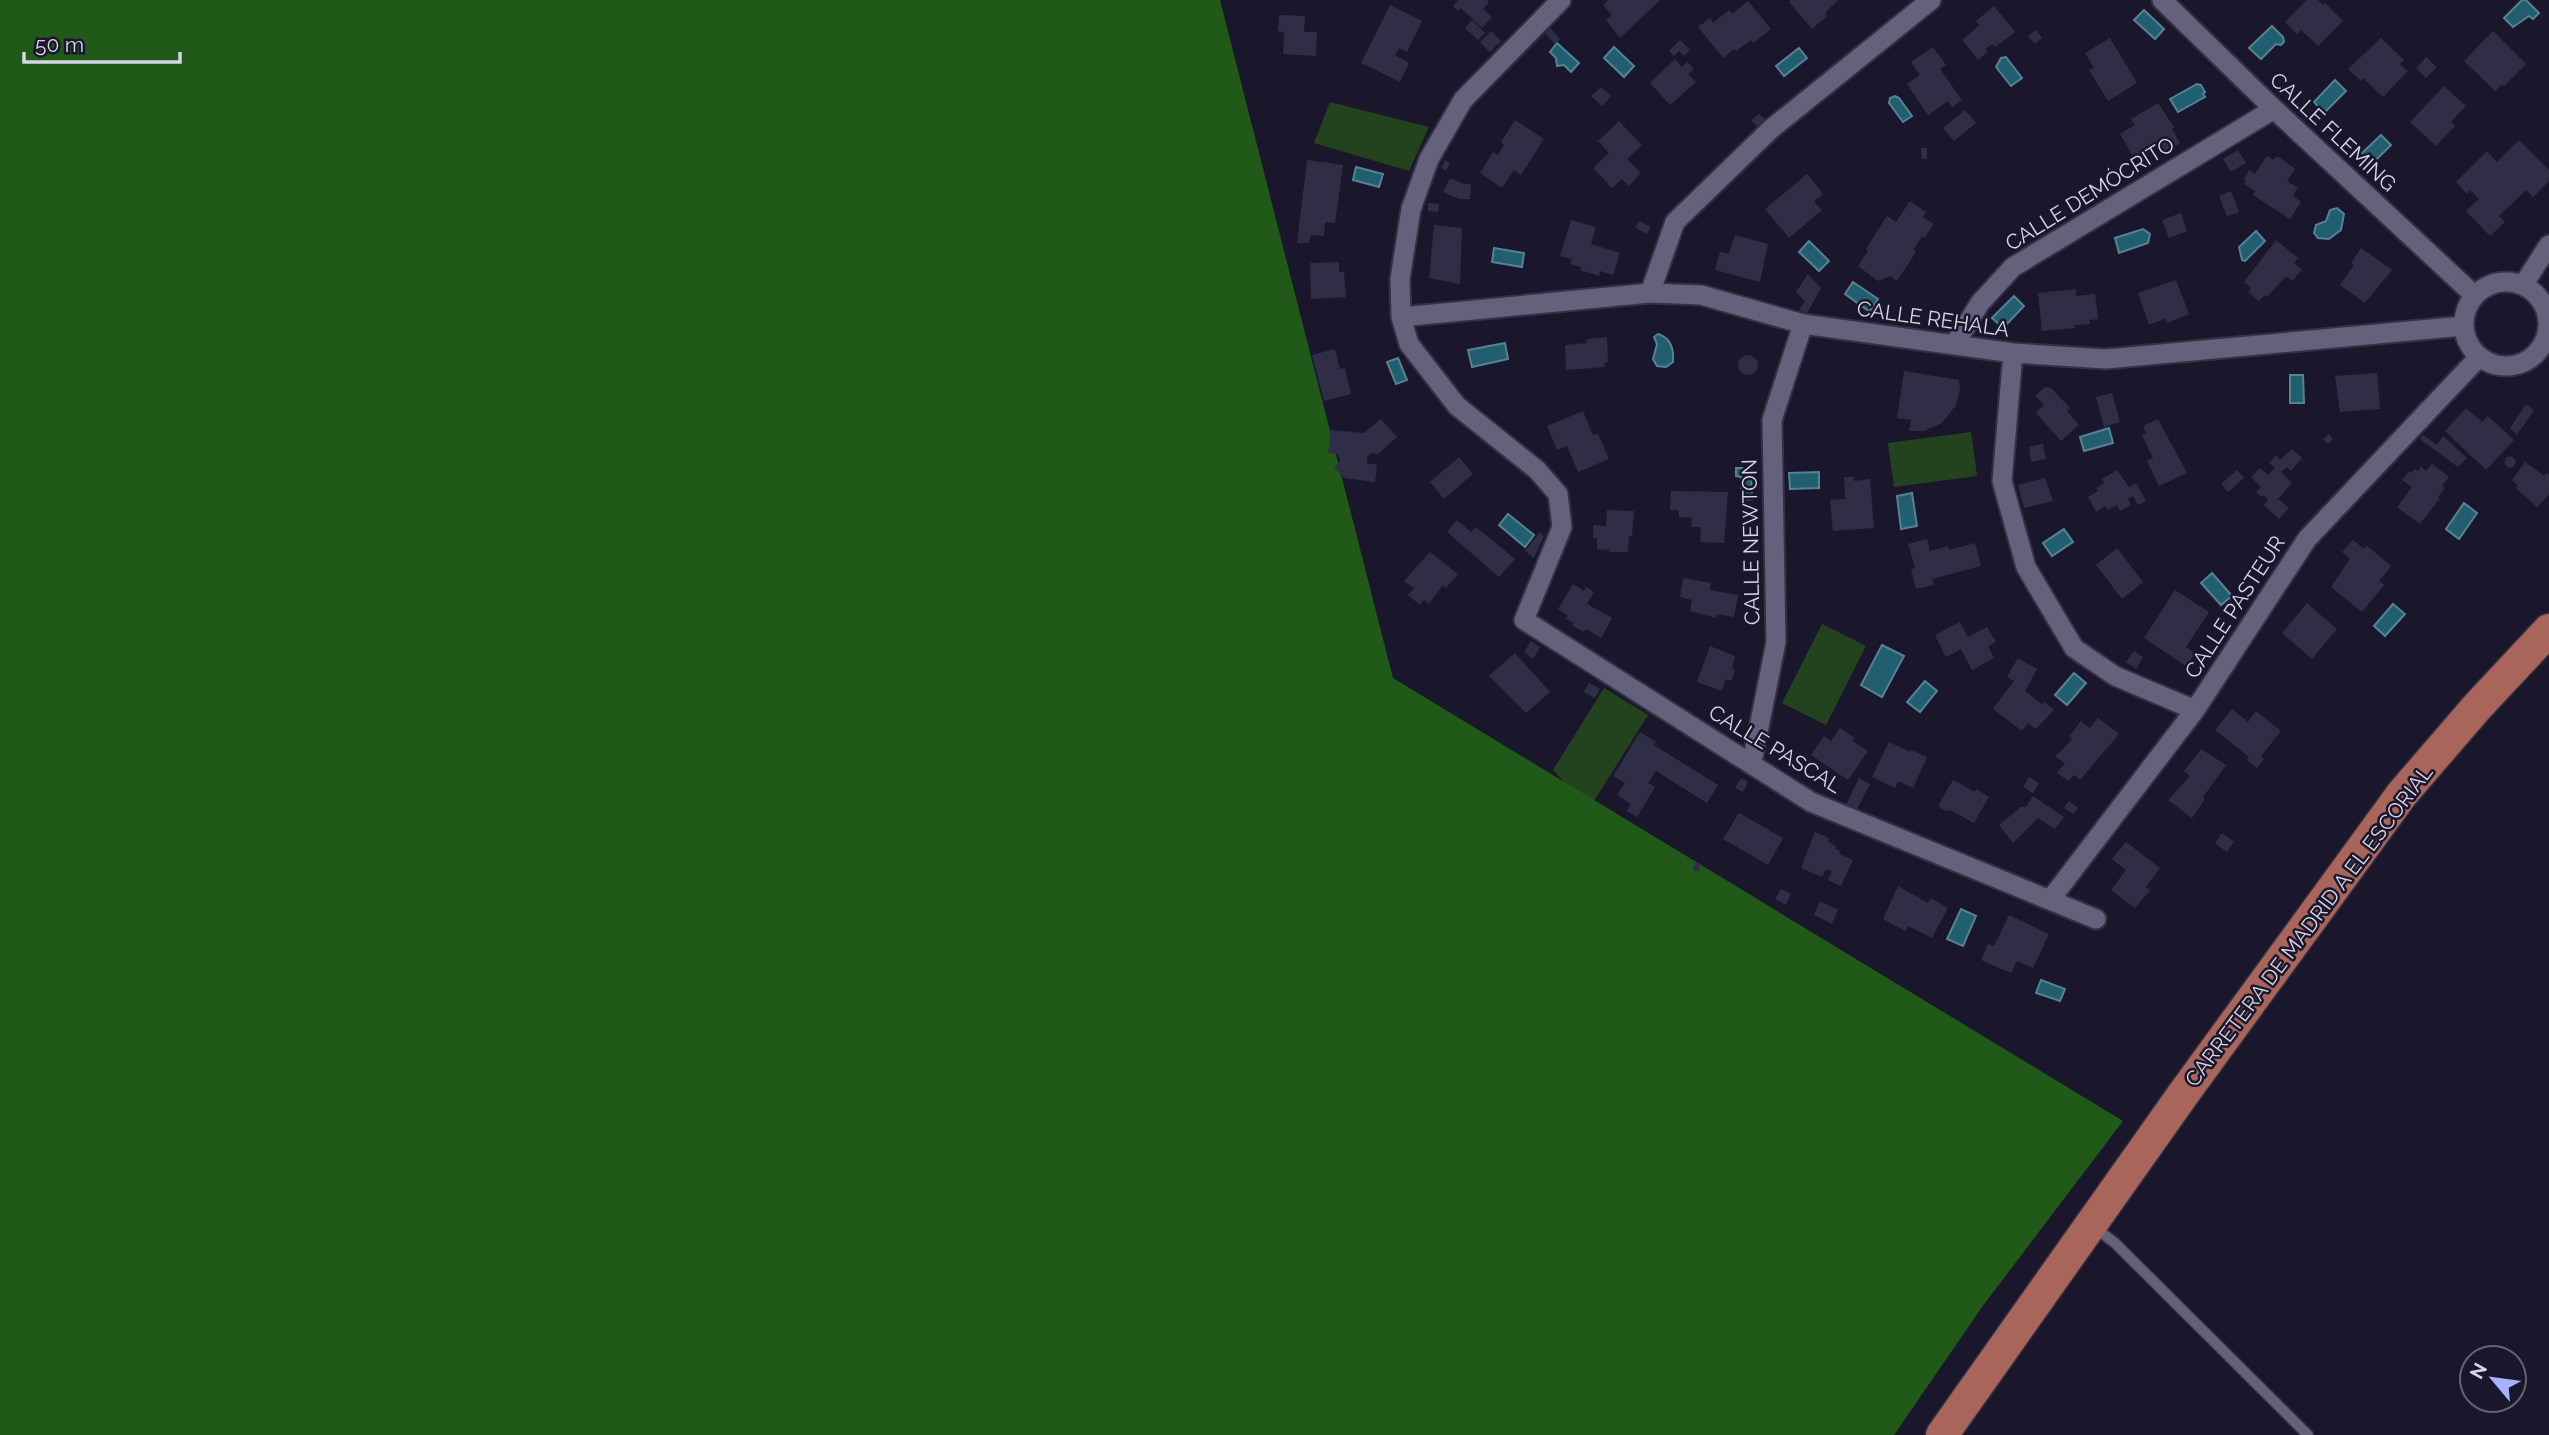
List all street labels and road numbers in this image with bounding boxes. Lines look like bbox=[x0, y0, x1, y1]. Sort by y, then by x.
street label: CALLE FLEMING bbox=[2265, 67, 2402, 196]
street label: CALLE DEMÓCRITO bbox=[2001, 131, 2179, 256]
street label: CALLE REHALA bbox=[1855, 295, 2011, 342]
street label: CALLE NEWTON bbox=[1737, 459, 1764, 625]
street label: CALLE PASTEUR bbox=[2179, 531, 2290, 683]
street label: CALLE PASCAL bbox=[1704, 699, 1846, 798]
street label: CARRETERA DE MADRID A EL ESCORIAL bbox=[2180, 760, 2438, 1091]

